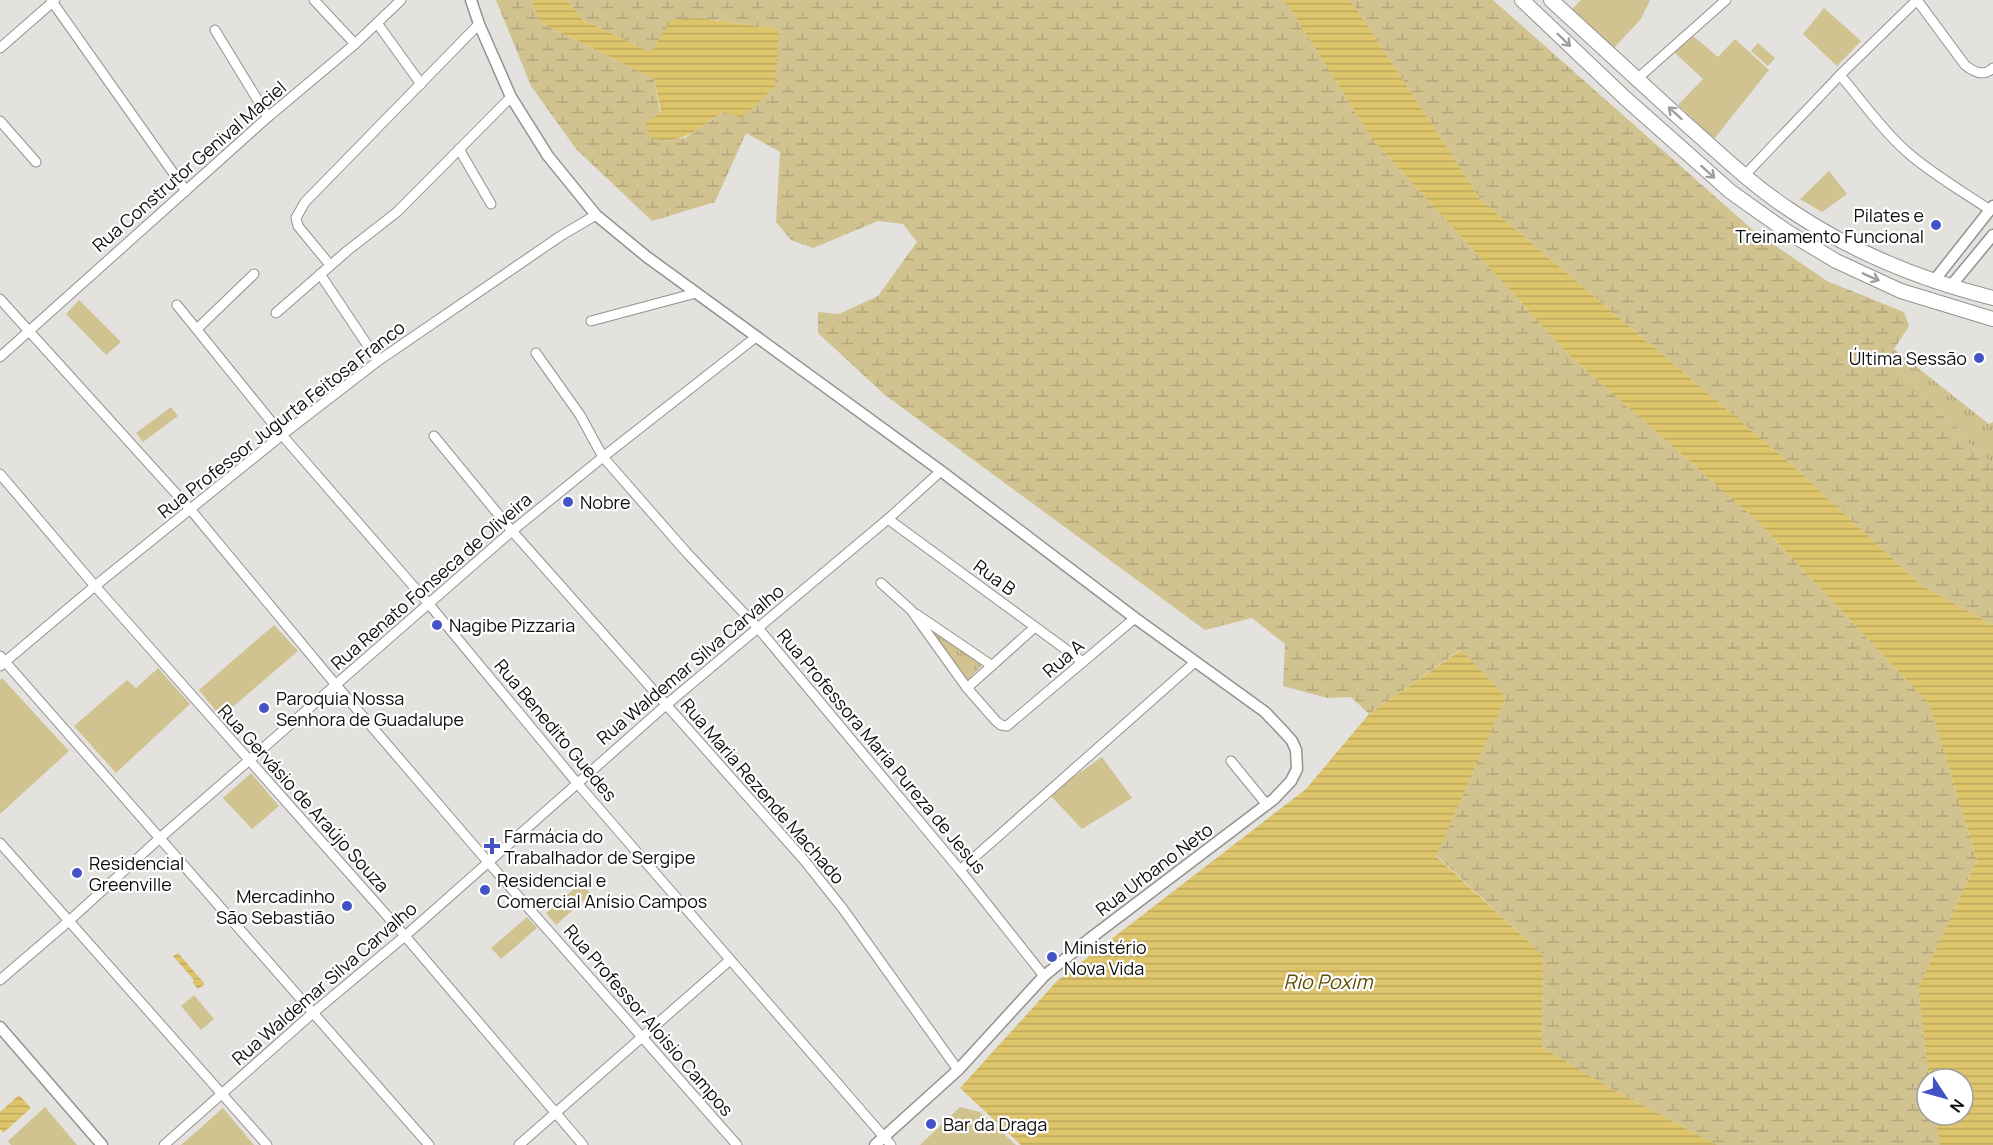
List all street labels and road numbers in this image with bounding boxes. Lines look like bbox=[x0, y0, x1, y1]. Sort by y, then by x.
street label: Rua Construtor Genival Maciel bbox=[87, 75, 291, 257]
street label: Rua Professor Jugurta Feitosa Franco bbox=[152, 315, 410, 523]
street label: Rua Renato Fonseca de Oliveira bbox=[326, 487, 536, 675]
street label: Rua B bbox=[969, 554, 1021, 600]
street label: Rua Waldemar Silva Carvalho bbox=[591, 579, 789, 749]
street label: Rua Professora Maria Pureza de Jesus bbox=[772, 623, 992, 879]
street label: Rua A bbox=[1037, 633, 1089, 682]
street label: Rua Benedito Guedes bbox=[489, 654, 623, 806]
street label: Rua Maria Rezende Machado bbox=[676, 693, 850, 889]
street label: Rua Gervásio de Araújo Souza bbox=[213, 699, 395, 897]
street label: Rua Urbano Neto bbox=[1091, 817, 1217, 921]
street label: Rua Waldemar Silva Carvalho bbox=[227, 896, 421, 1070]
street label: Rua Professor Aloisio Campos bbox=[559, 919, 739, 1121]

